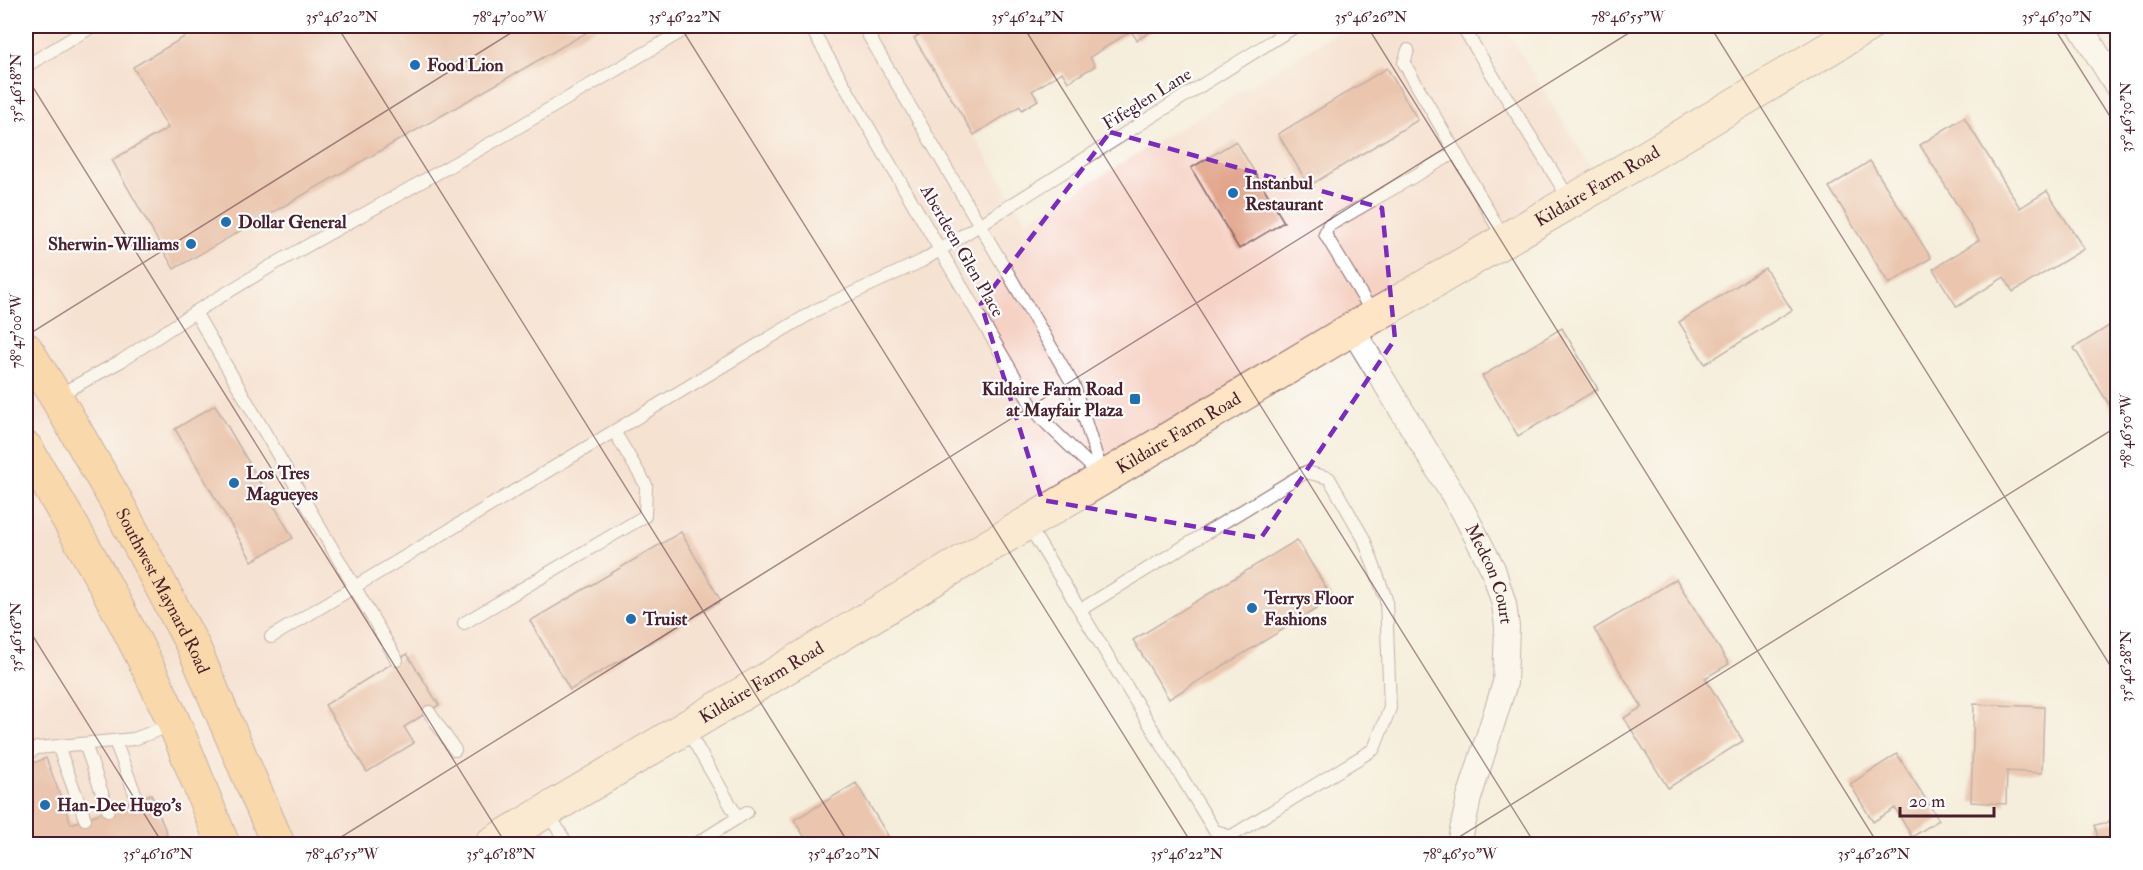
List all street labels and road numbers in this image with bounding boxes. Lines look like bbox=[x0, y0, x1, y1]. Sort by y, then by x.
street label: Fifeglen Lane bbox=[1098, 62, 1196, 135]
street label: Kildaire Farm Road bbox=[1530, 140, 1664, 232]
street label: Aberdeen Glen Place bbox=[914, 180, 1009, 322]
street label: Kildaire Farm Road bbox=[1112, 387, 1245, 479]
street label: Southwest Maynard Road bbox=[110, 504, 215, 677]
street label: Medcon Court bbox=[1460, 520, 1518, 625]
street label: Kildaire Farm Road bbox=[695, 636, 828, 728]

